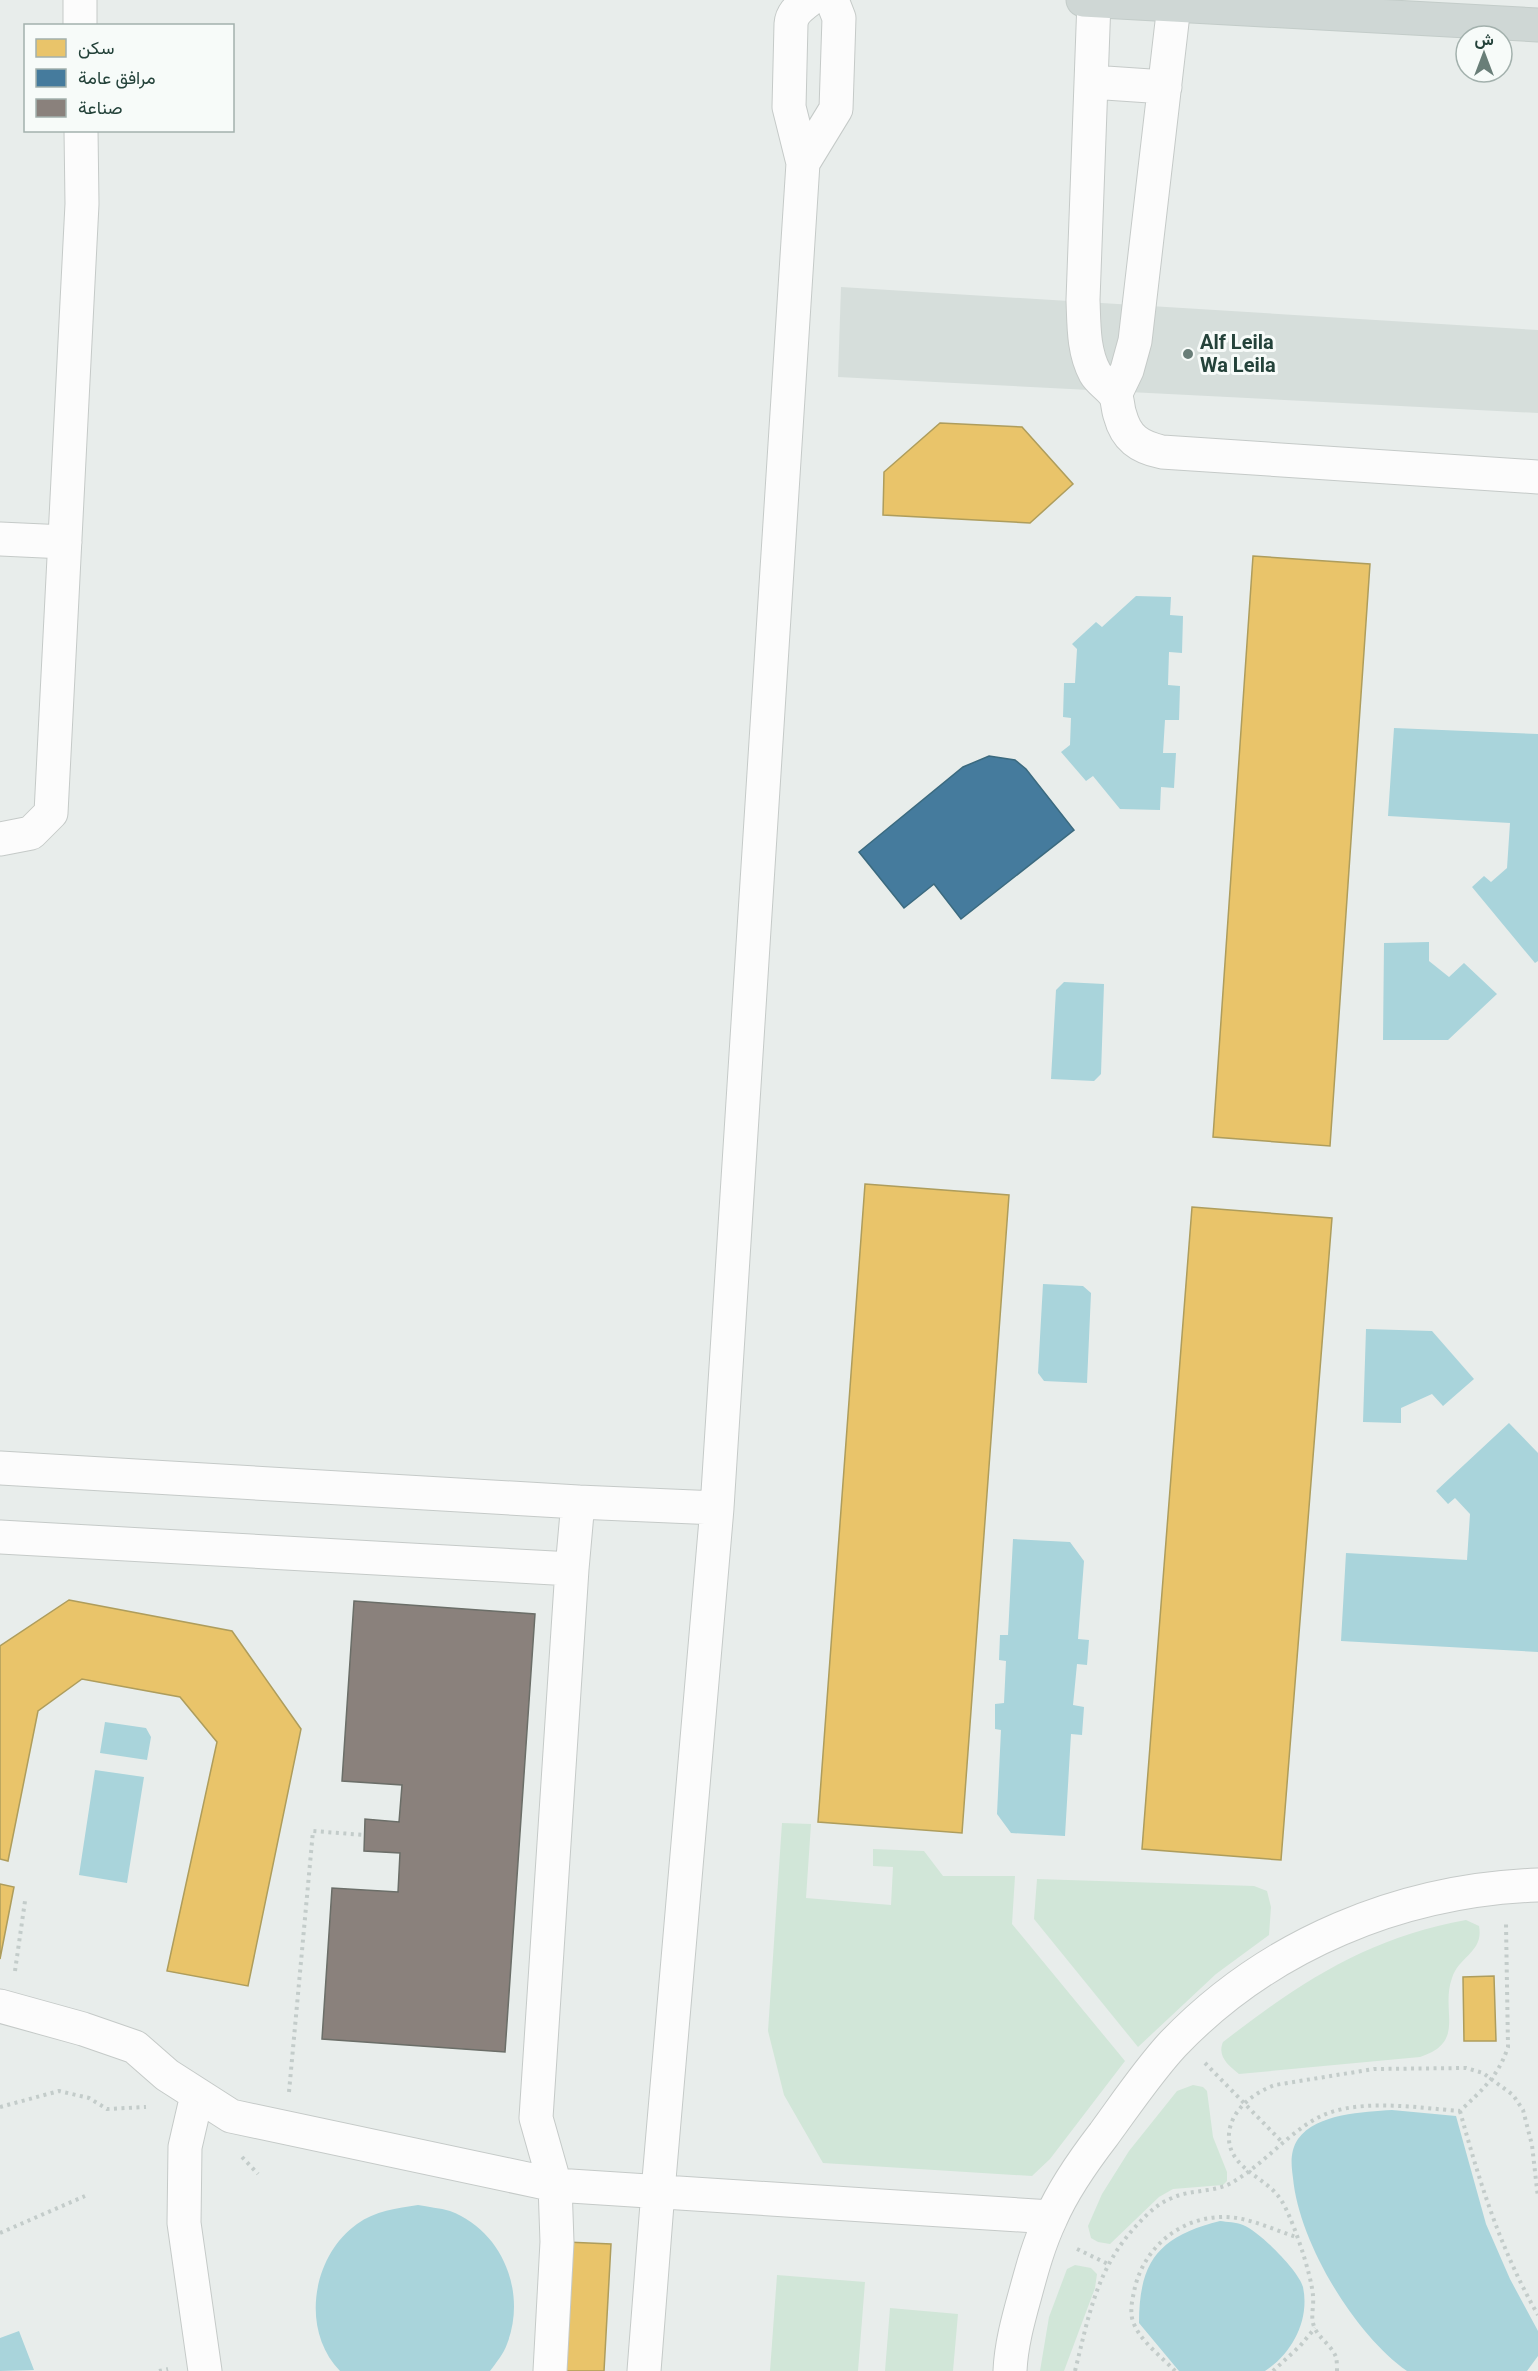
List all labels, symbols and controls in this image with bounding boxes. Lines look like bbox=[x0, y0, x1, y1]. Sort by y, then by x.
legend bbox=[24, 24, 234, 132]
north arrow bbox=[1454, 24, 1514, 84]
text: ش bbox=[1474, 30, 1494, 49]
text: سكن bbox=[78, 37, 114, 59]
text: مرافق عامة bbox=[78, 67, 156, 89]
text: صناعة bbox=[78, 97, 123, 118]
place label: Alf Leila Wa Leila bbox=[1200, 330, 1276, 377]
marker: Alf Leila Wa Leila bbox=[1181, 347, 1195, 361]

